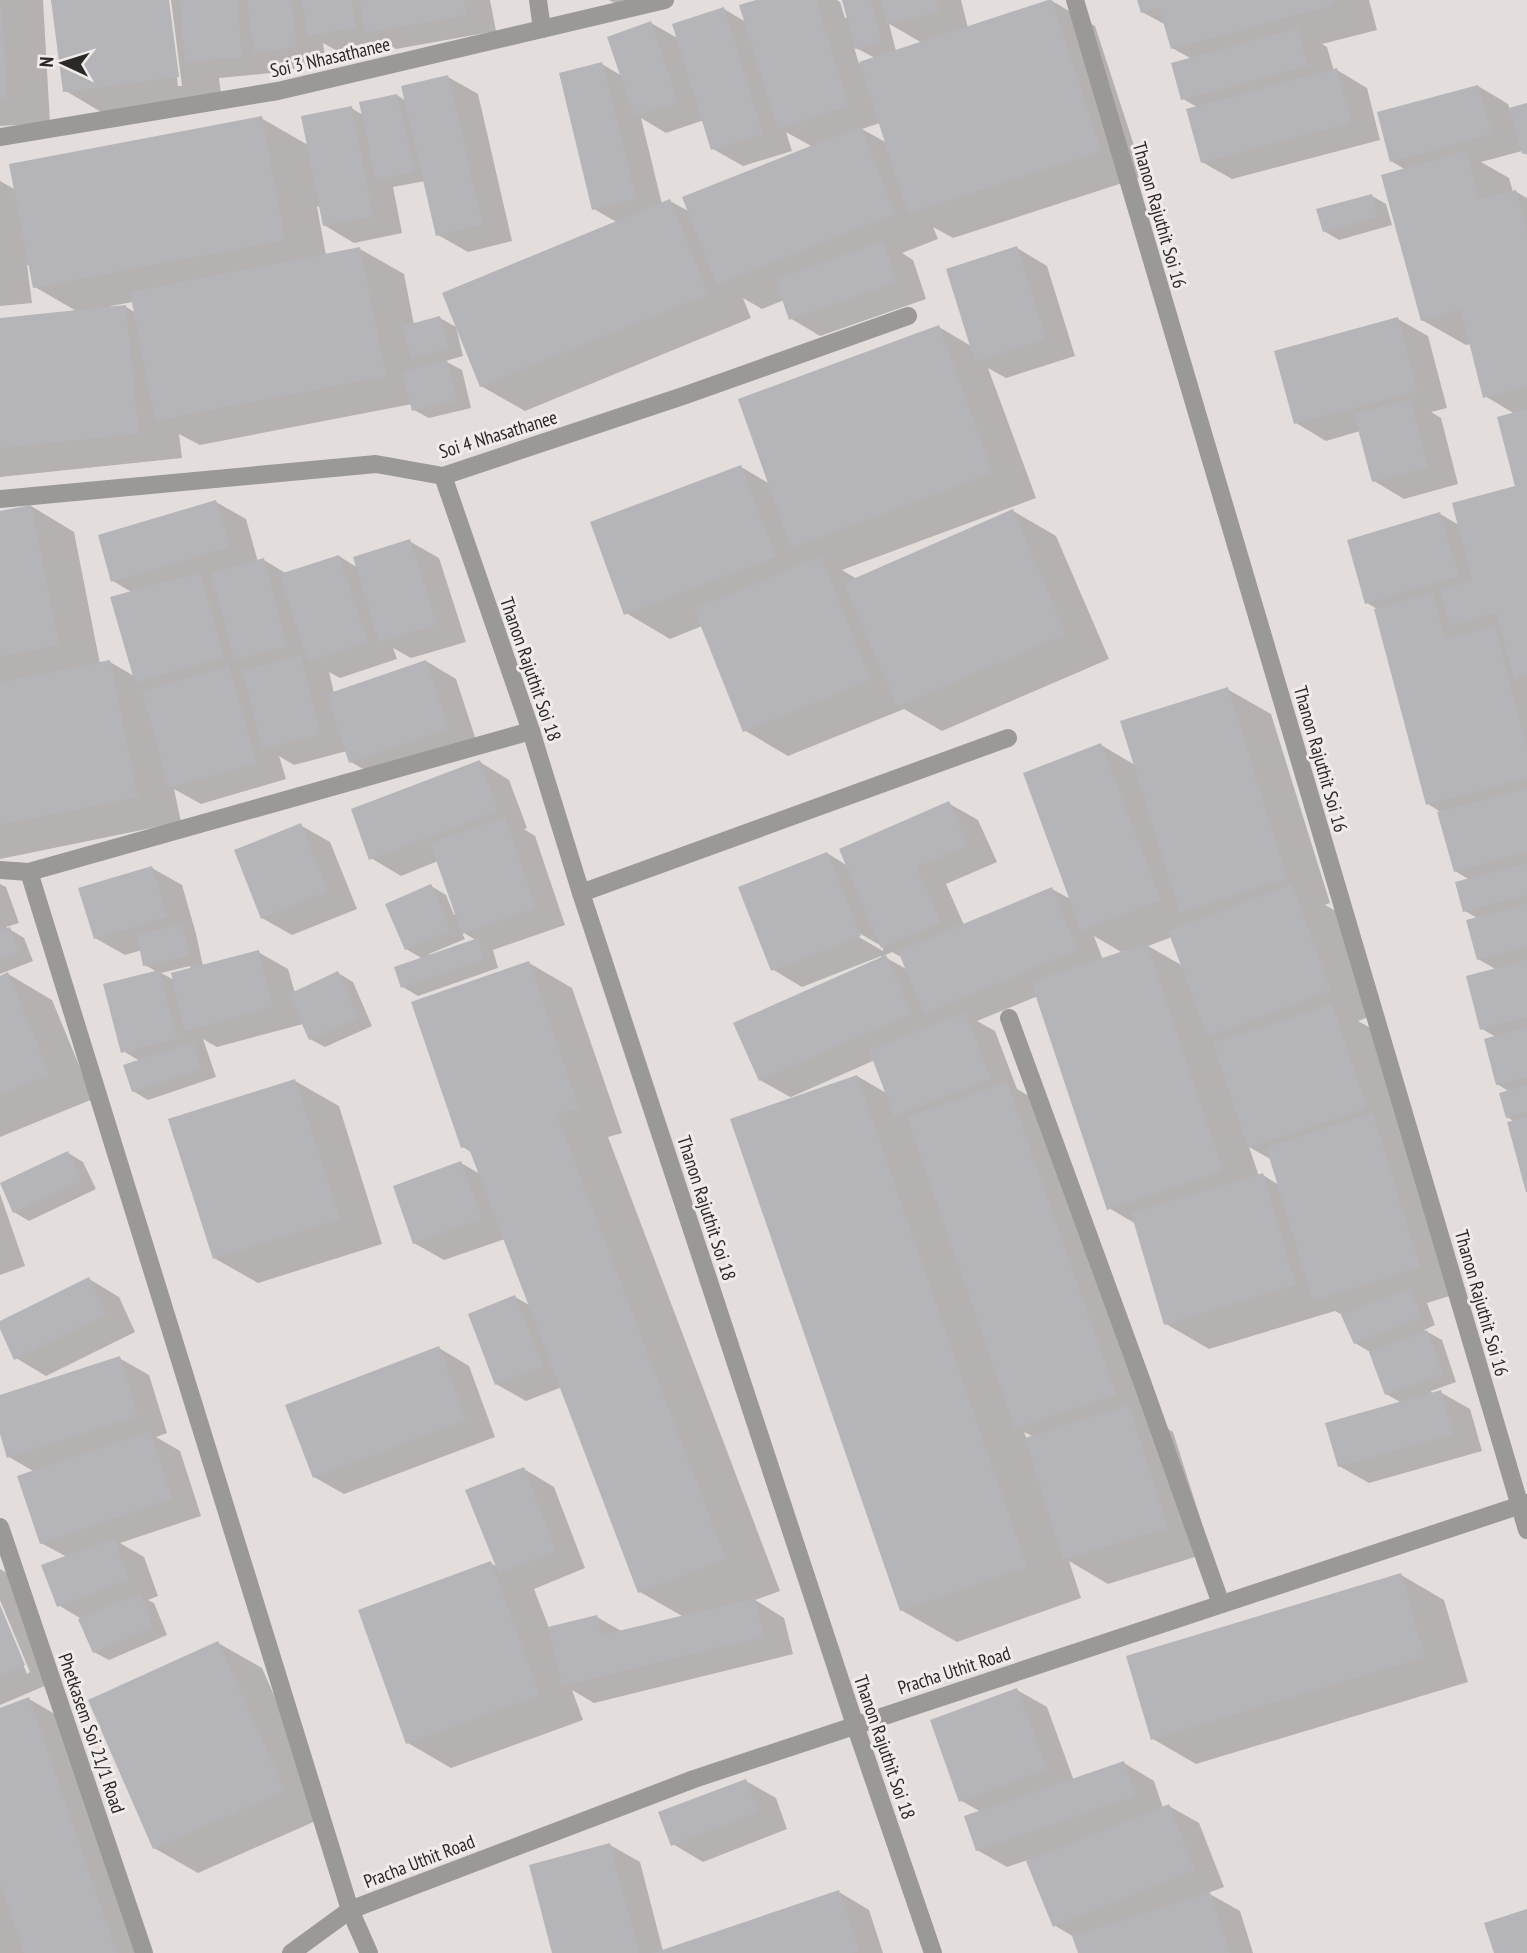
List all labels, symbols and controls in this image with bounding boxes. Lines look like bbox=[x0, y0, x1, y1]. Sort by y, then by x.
north arrow bbox=[28, 28, 98, 98]
street label: Soi 3 Nhasathanee bbox=[268, 32, 392, 82]
text: N bbox=[34, 56, 58, 68]
street label: Thanon Rajuthit Soi 16 bbox=[1128, 139, 1192, 291]
street label: Soi 4 Nhasathanee bbox=[436, 405, 560, 463]
street label: Thanon Rajuthit Soi 18 bbox=[495, 594, 567, 744]
street label: Thanon Rajuthit Soi 16 bbox=[1289, 683, 1353, 835]
street label: Thanon Rajuthit Soi 18 bbox=[672, 1132, 742, 1284]
street label: Thanon Rajuthit Soi 16 bbox=[1450, 1227, 1514, 1379]
street label: Pracha Uthit Road bbox=[895, 1641, 1013, 1699]
street label: Phetkasem Soi 21/1 Road bbox=[53, 1650, 131, 1816]
street label: Thanon Rajuthit Soi 18 bbox=[849, 1672, 921, 1822]
street label: Pracha Uthit Road bbox=[360, 1829, 478, 1893]

